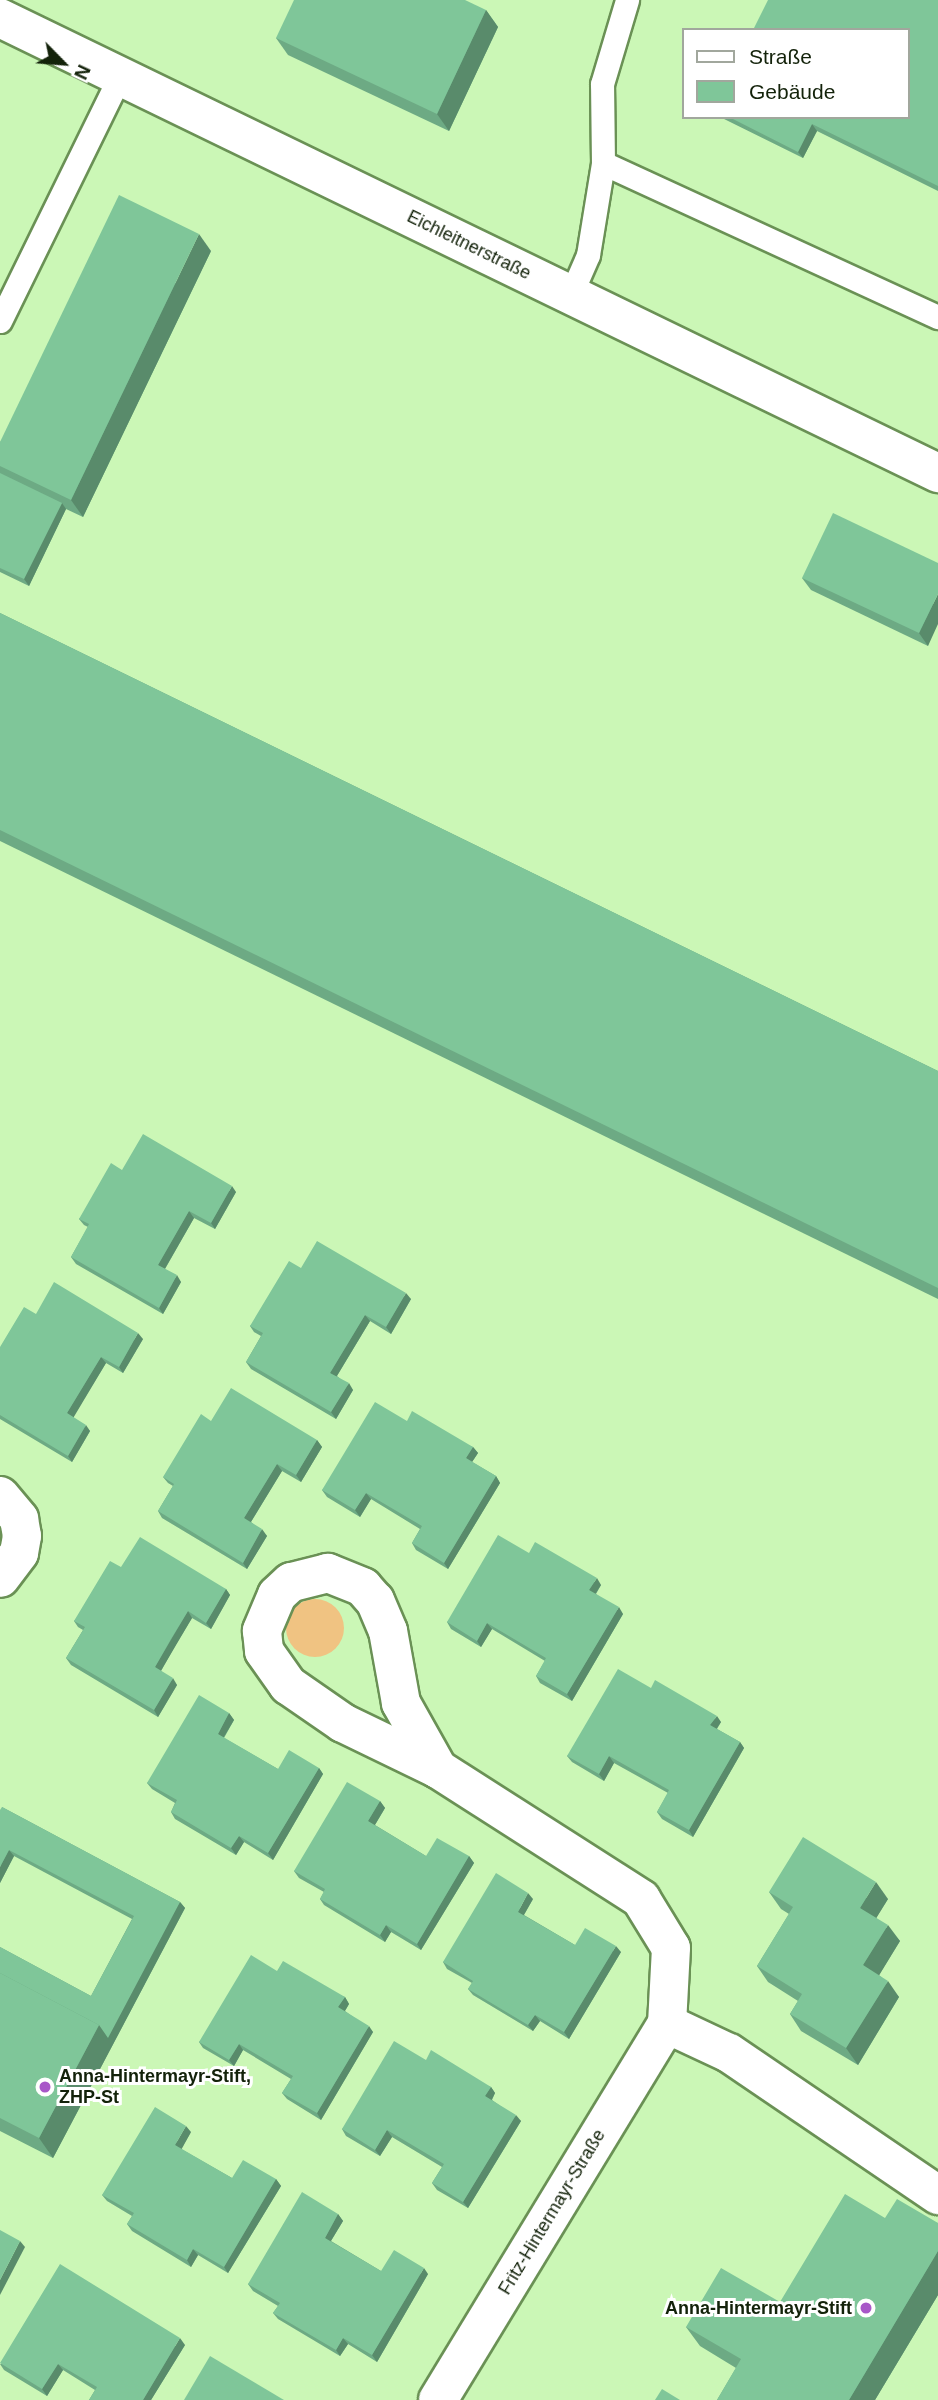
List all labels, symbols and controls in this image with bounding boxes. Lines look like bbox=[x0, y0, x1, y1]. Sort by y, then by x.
north arrow bbox=[28, 28, 98, 98]
legend bbox=[682, 28, 910, 119]
text: Straße bbox=[749, 45, 812, 68]
text: N bbox=[70, 61, 95, 83]
text: Gebäude bbox=[749, 80, 835, 103]
street label: Eichleitnerstraße bbox=[404, 206, 534, 284]
place label: Anna-Hintermayr-Stift, ZHP-St bbox=[59, 2066, 251, 2108]
marker: Anna-Hintermayr-Stift, ZHP-St bbox=[37, 2079, 53, 2095]
street label: Fritz-Hintermayr-Straße bbox=[494, 2125, 610, 2299]
place label: Anna-Hintermayr-Stift bbox=[665, 2297, 852, 2319]
marker: Anna-Hintermayr-Stift bbox=[858, 2300, 874, 2316]

